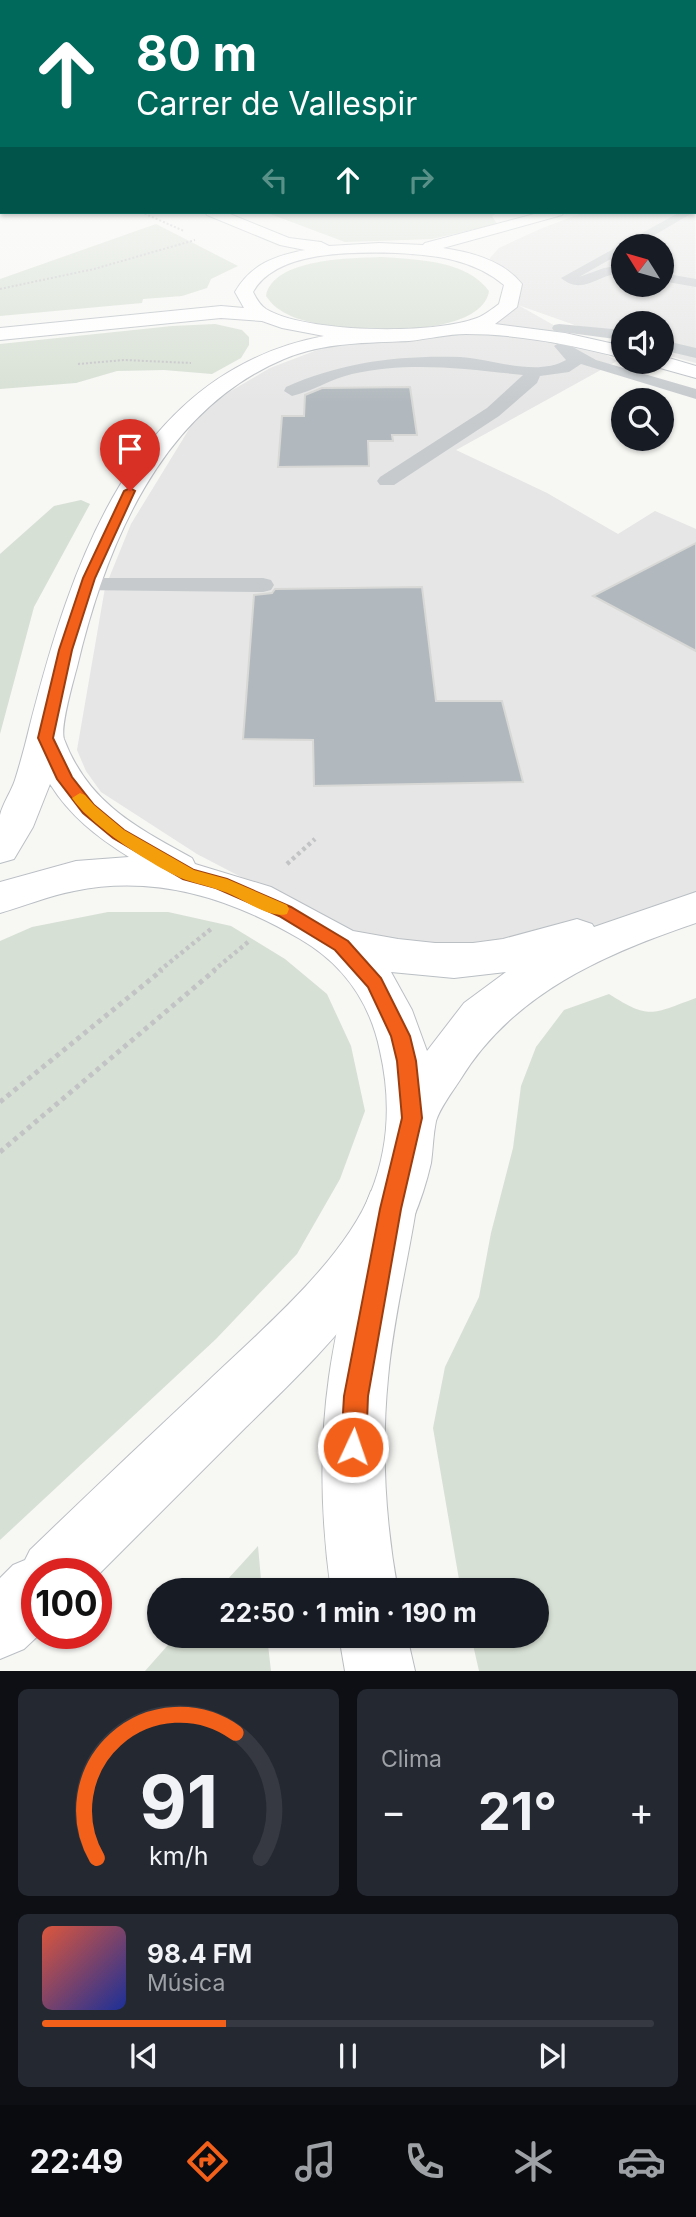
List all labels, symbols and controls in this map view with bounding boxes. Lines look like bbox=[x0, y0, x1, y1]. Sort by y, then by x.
text: 80 m bbox=[136, 24, 257, 83]
icon: ahead bbox=[21, 28, 112, 119]
text: Carrer de Vallespir bbox=[136, 84, 417, 123]
icon: left bbox=[256, 161, 294, 199]
icon: ahead bbox=[329, 161, 367, 199]
icon: right bbox=[402, 161, 440, 199]
north arrow bbox=[611, 234, 674, 298]
map controls bbox=[611, 234, 674, 451]
button: sound bbox=[611, 311, 674, 374]
button: search bbox=[611, 388, 674, 451]
pin bbox=[100, 419, 160, 491]
icon: arrive bbox=[111, 430, 149, 468]
position arrow bbox=[316, 1410, 390, 1484]
speed limit sign: 100 bbox=[21, 1558, 112, 1649]
text: 22:50 · 1 min · 190 m bbox=[219, 1597, 477, 1628]
text: Clima bbox=[381, 1745, 442, 1773]
text: 91 bbox=[139, 1758, 218, 1847]
text: 21° bbox=[478, 1780, 557, 1843]
text: − bbox=[381, 1788, 406, 1834]
text: + bbox=[629, 1788, 654, 1834]
text: km/h bbox=[149, 1841, 208, 1871]
text: 98.4 FM bbox=[147, 1938, 252, 1969]
text: Música bbox=[147, 1969, 225, 1997]
icon: previous bbox=[125, 2037, 163, 2075]
icon: pause bbox=[329, 2037, 367, 2075]
icon: next bbox=[533, 2037, 571, 2075]
icon: directions bbox=[183, 2137, 232, 2186]
icon: music bbox=[291, 2137, 340, 2186]
icon: phone bbox=[400, 2137, 449, 2186]
icon: climate bbox=[509, 2137, 558, 2186]
icon: car bbox=[617, 2137, 666, 2186]
text: 22:49 bbox=[30, 2142, 123, 2181]

